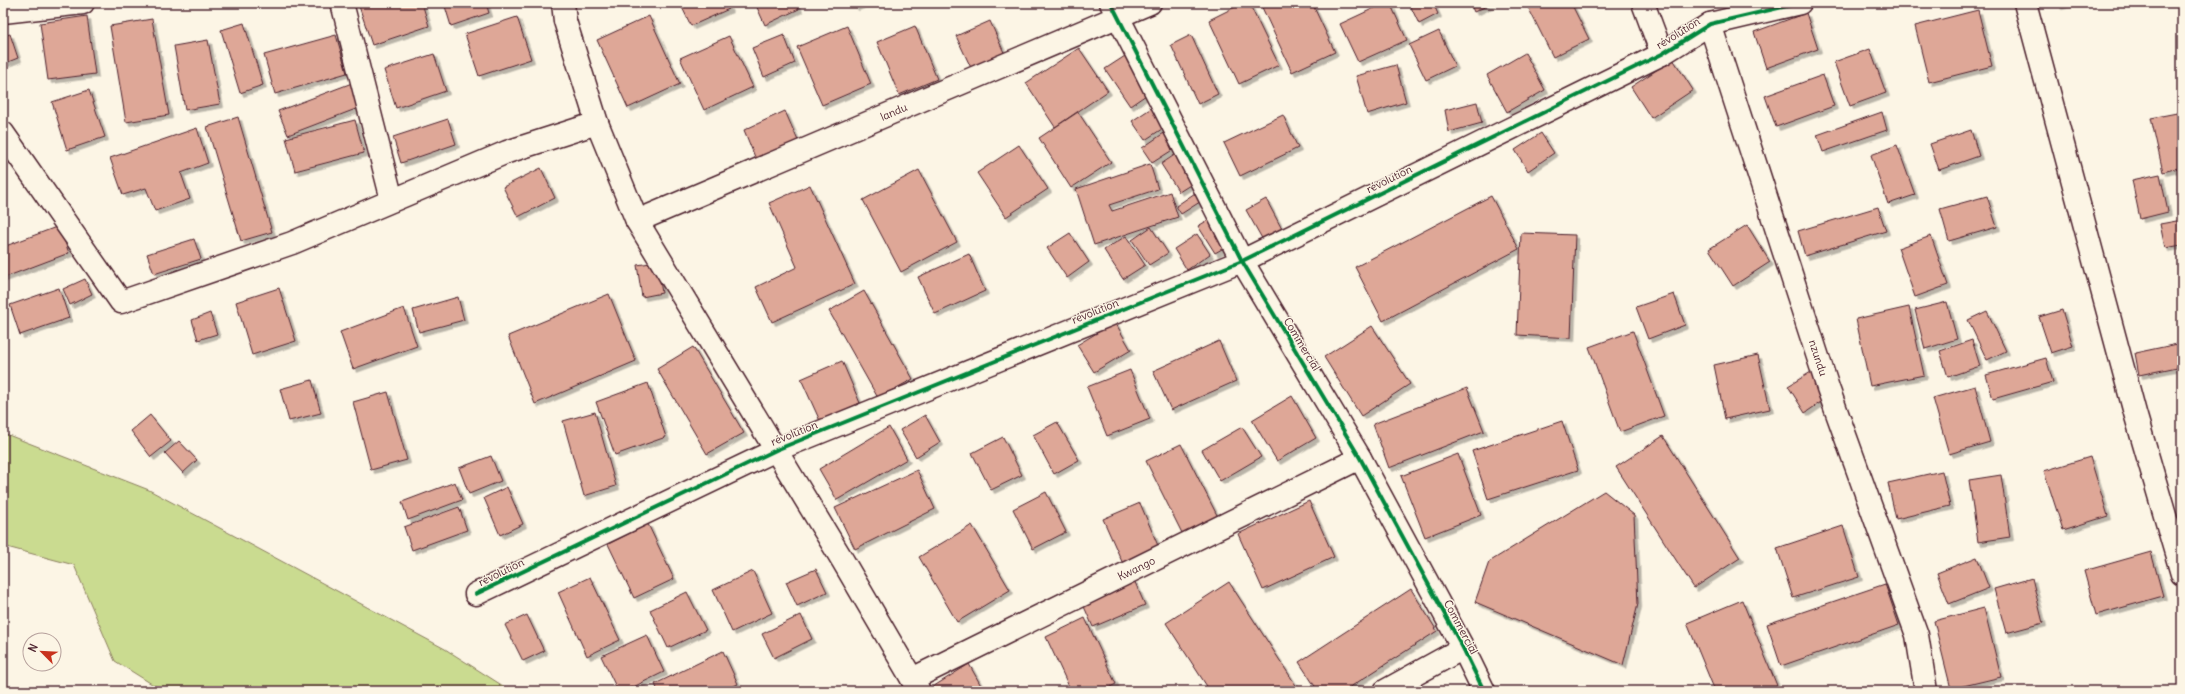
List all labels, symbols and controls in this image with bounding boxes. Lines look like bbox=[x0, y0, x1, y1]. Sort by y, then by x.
street label: révolution bbox=[1653, 14, 1703, 52]
street label: landu bbox=[878, 100, 910, 124]
street label: révolution bbox=[1364, 162, 1414, 196]
street label: révolution bbox=[1070, 295, 1120, 327]
street label: Commercial bbox=[1281, 315, 1323, 373]
street label: nzundu bbox=[1806, 338, 1831, 378]
street label: révolution bbox=[769, 417, 819, 449]
street label: Kwango bbox=[1115, 553, 1157, 584]
street label: révolution bbox=[476, 555, 526, 589]
street label: Commercial bbox=[1441, 597, 1481, 657]
north arrow bbox=[22, 632, 62, 672]
text: N bbox=[25, 642, 41, 654]

